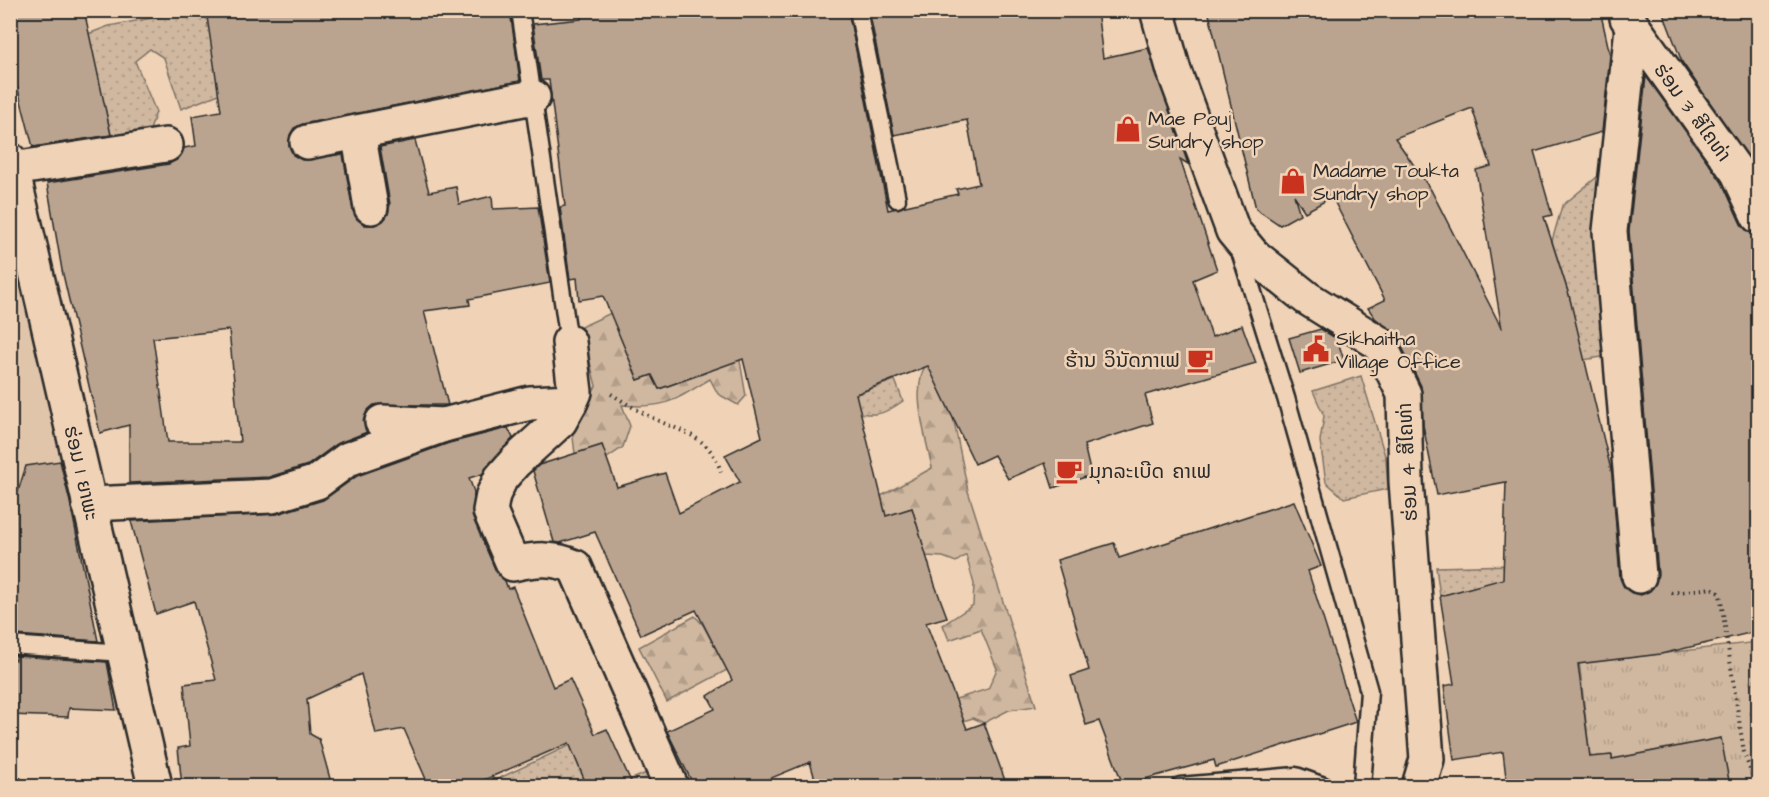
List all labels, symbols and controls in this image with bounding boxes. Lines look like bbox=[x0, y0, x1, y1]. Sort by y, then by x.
street label: ຮ່ອມ 3 ສີໄຄທ່າ bbox=[1647, 58, 1738, 168]
place label: Mae Pouj Sundry shop bbox=[1148, 105, 1264, 157]
shop icon: Mae Pouj Sundry shop bbox=[1113, 114, 1143, 144]
place label: Madame Toukta Sundry shop bbox=[1313, 157, 1459, 209]
shop icon: Madame Toukta Sundry shop bbox=[1278, 166, 1308, 196]
place label: Sikhaitha Village Office bbox=[1336, 325, 1461, 377]
public building icon: Sikhaitha Village Office bbox=[1301, 334, 1331, 364]
cafe icon: ຮ້ານ ວິນັດກາເຟ bbox=[1185, 345, 1215, 375]
place label: ຮ້ານ ວິນັດກາເຟ bbox=[1065, 347, 1180, 375]
street label: ຮ່ອມ 4 ສີໄຄທ່າ bbox=[1391, 402, 1425, 522]
street label: ຮ່ອມ 1 ຍາພະ bbox=[57, 423, 106, 523]
cafe icon: ມຸກລະເບີດ ຄາເຟ bbox=[1054, 456, 1084, 486]
place label: ມຸກລະເບີດ ຄາເຟ bbox=[1089, 458, 1211, 486]

